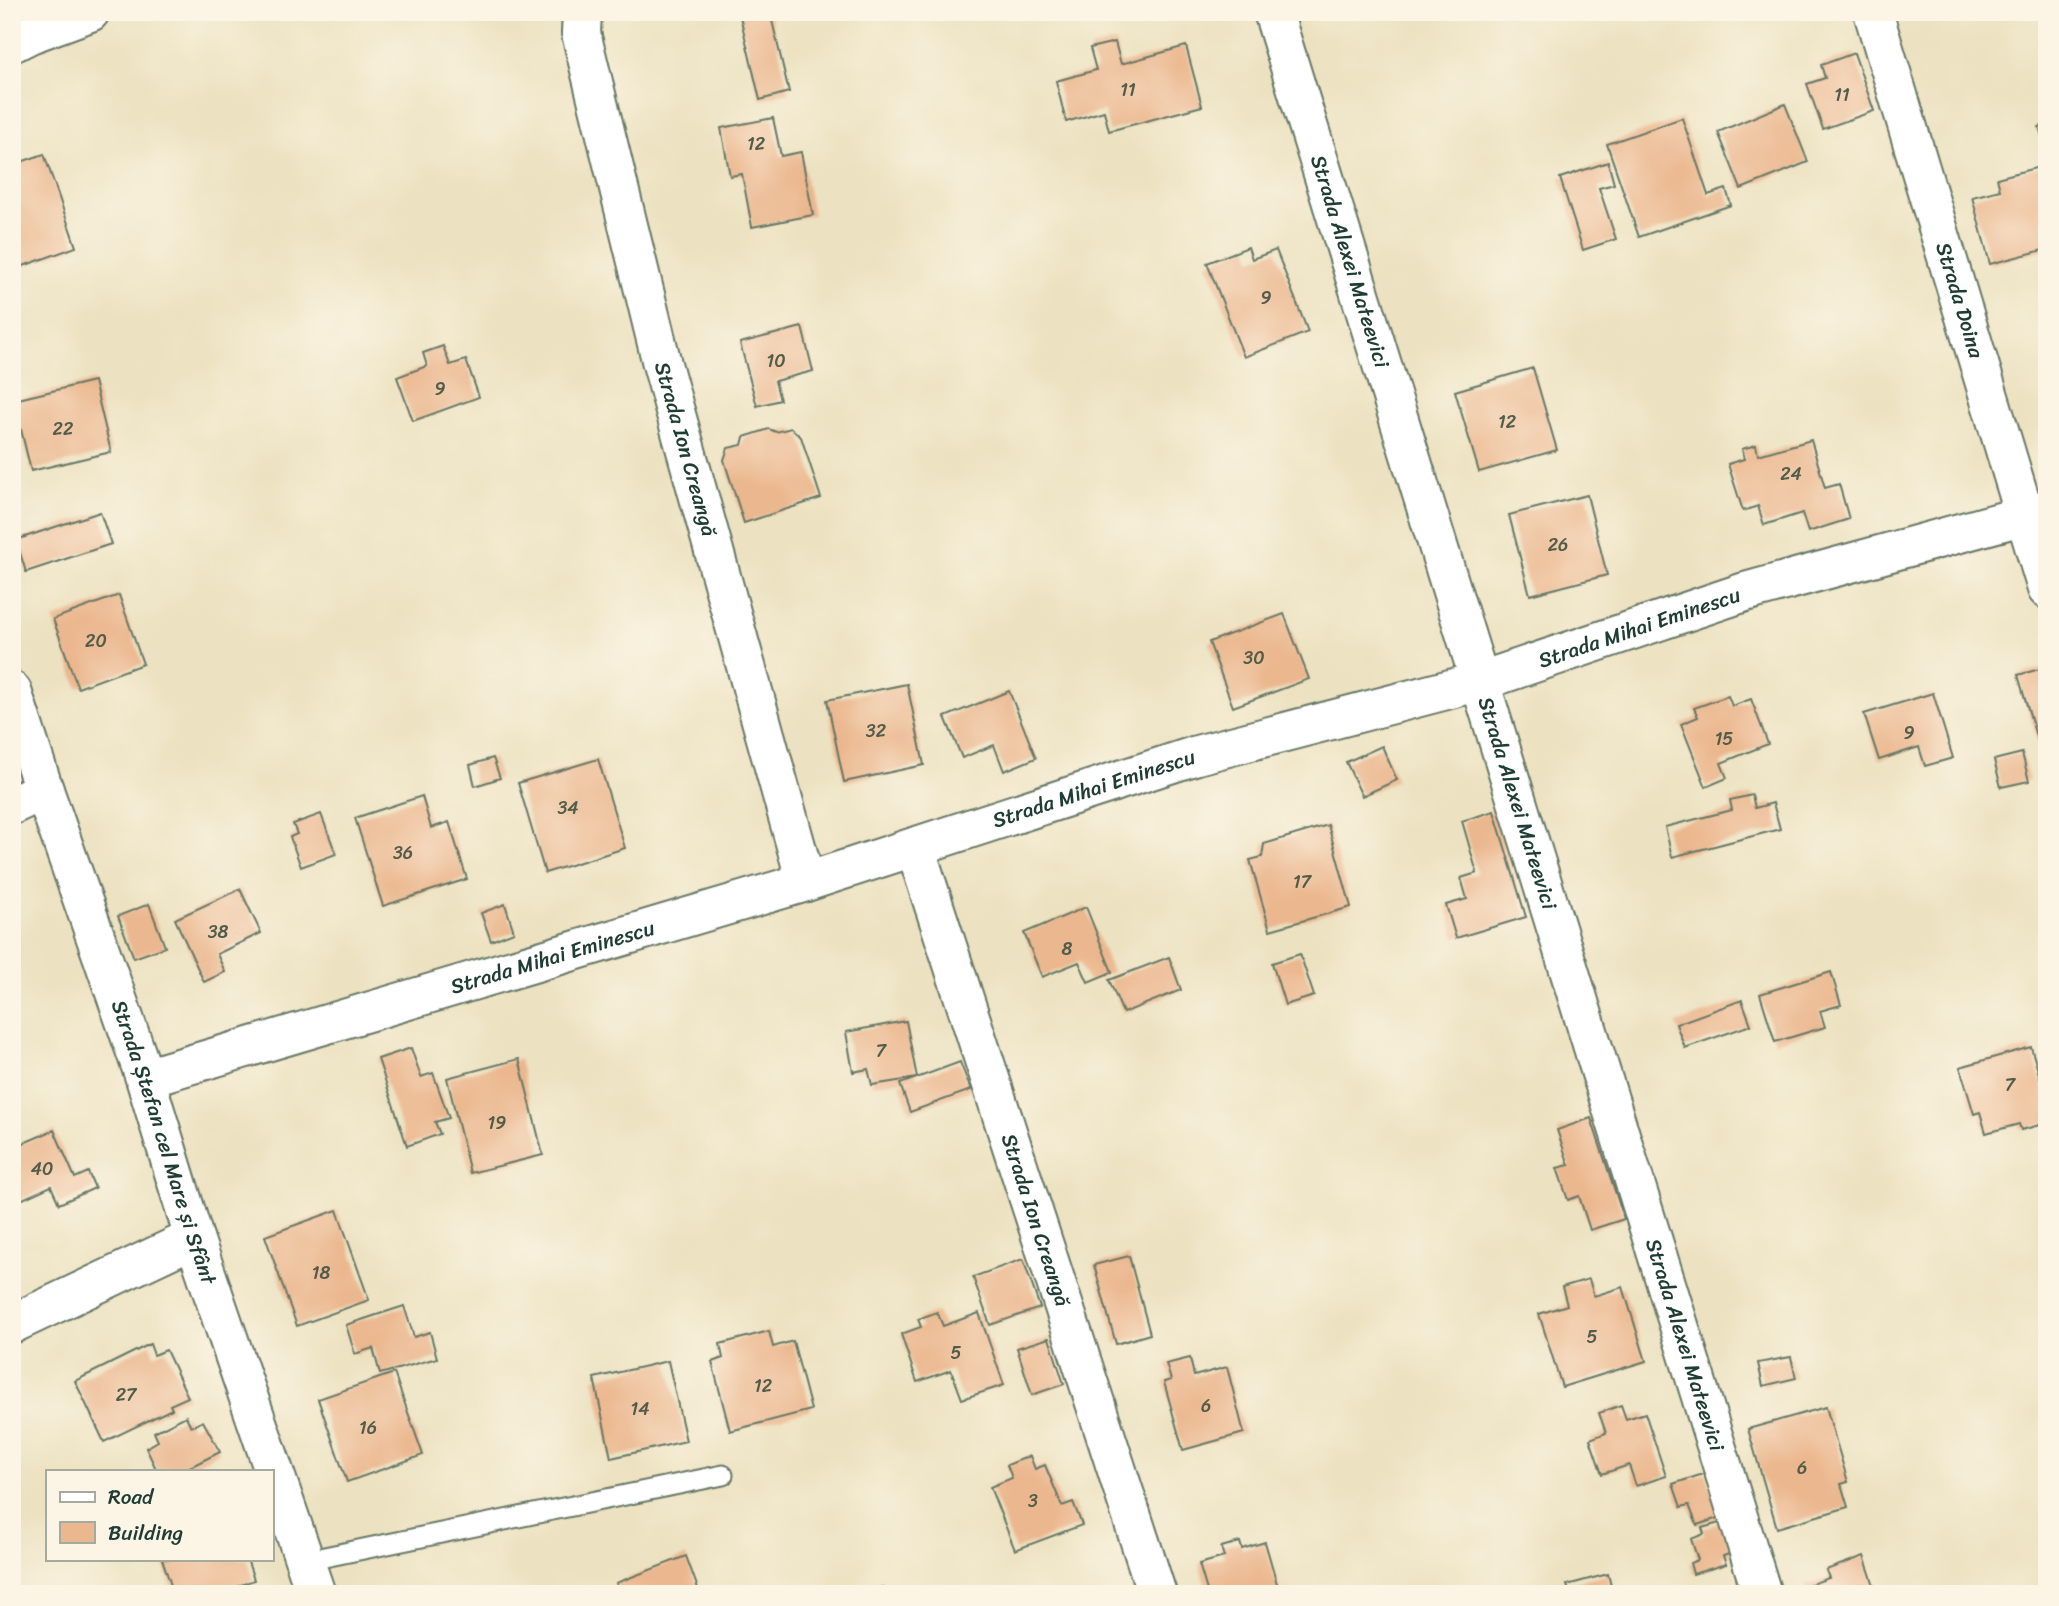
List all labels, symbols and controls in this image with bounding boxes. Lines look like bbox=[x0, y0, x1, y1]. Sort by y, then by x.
house number: 11 bbox=[1120, 74, 1136, 106]
house number: 11 bbox=[1834, 79, 1850, 111]
house number: 12 bbox=[747, 128, 765, 160]
street label: Strada Alexei Mateevici bbox=[1299, 150, 1401, 374]
street label: Strada Doina bbox=[1924, 238, 1995, 363]
house number: 9 bbox=[1260, 282, 1272, 314]
house number: 10 bbox=[766, 345, 786, 377]
street label: Strada Ion Creangă bbox=[643, 357, 728, 542]
house number: 9 bbox=[434, 373, 446, 405]
house number: 12 bbox=[1498, 406, 1516, 438]
house number: 22 bbox=[53, 413, 73, 445]
house number: 24 bbox=[1780, 458, 1802, 490]
house number: 26 bbox=[1548, 529, 1568, 561]
street label: Strada Mihai Eminescu bbox=[1533, 576, 1746, 679]
house number: 20 bbox=[85, 625, 107, 657]
house number: 30 bbox=[1243, 642, 1265, 674]
street label: Strada Alexei Mateevici bbox=[1467, 692, 1569, 915]
house number: 32 bbox=[866, 715, 886, 747]
house number: 9 bbox=[1903, 717, 1915, 749]
house number: 15 bbox=[1715, 723, 1733, 755]
street label: Strada Mihai Eminescu bbox=[987, 738, 1201, 839]
house number: 34 bbox=[557, 792, 579, 824]
house number: 36 bbox=[393, 837, 413, 869]
house number: 17 bbox=[1293, 866, 1313, 898]
street label: Strada Mihai Eminescu bbox=[446, 909, 660, 1005]
house number: 38 bbox=[208, 916, 229, 948]
house number: 8 bbox=[1062, 933, 1073, 965]
street label: Strada Ștefan cel Mare și Sfânt bbox=[100, 995, 228, 1291]
house number: 7 bbox=[876, 1035, 888, 1067]
house number: 7 bbox=[2005, 1069, 2017, 1101]
house number: 19 bbox=[488, 1107, 506, 1139]
street label: Strada Ion Creangă bbox=[990, 1129, 1082, 1313]
house number: 40 bbox=[31, 1153, 53, 1185]
street label: Strada Alexei Mateevici bbox=[1634, 1234, 1736, 1457]
house number: 18 bbox=[312, 1257, 330, 1289]
house number: 5 bbox=[1587, 1321, 1598, 1353]
house number: 5 bbox=[951, 1337, 962, 1369]
house number: 12 bbox=[754, 1370, 772, 1402]
house number: 27 bbox=[116, 1379, 138, 1411]
house number: 6 bbox=[1201, 1390, 1211, 1422]
house number: 14 bbox=[631, 1393, 649, 1425]
house number: 16 bbox=[359, 1412, 377, 1444]
house number: 6 bbox=[1797, 1452, 1807, 1484]
legend bbox=[46, 1470, 273, 1560]
text: Road bbox=[108, 1478, 155, 1516]
house number: 3 bbox=[1028, 1485, 1038, 1517]
text: Building bbox=[108, 1514, 184, 1552]

